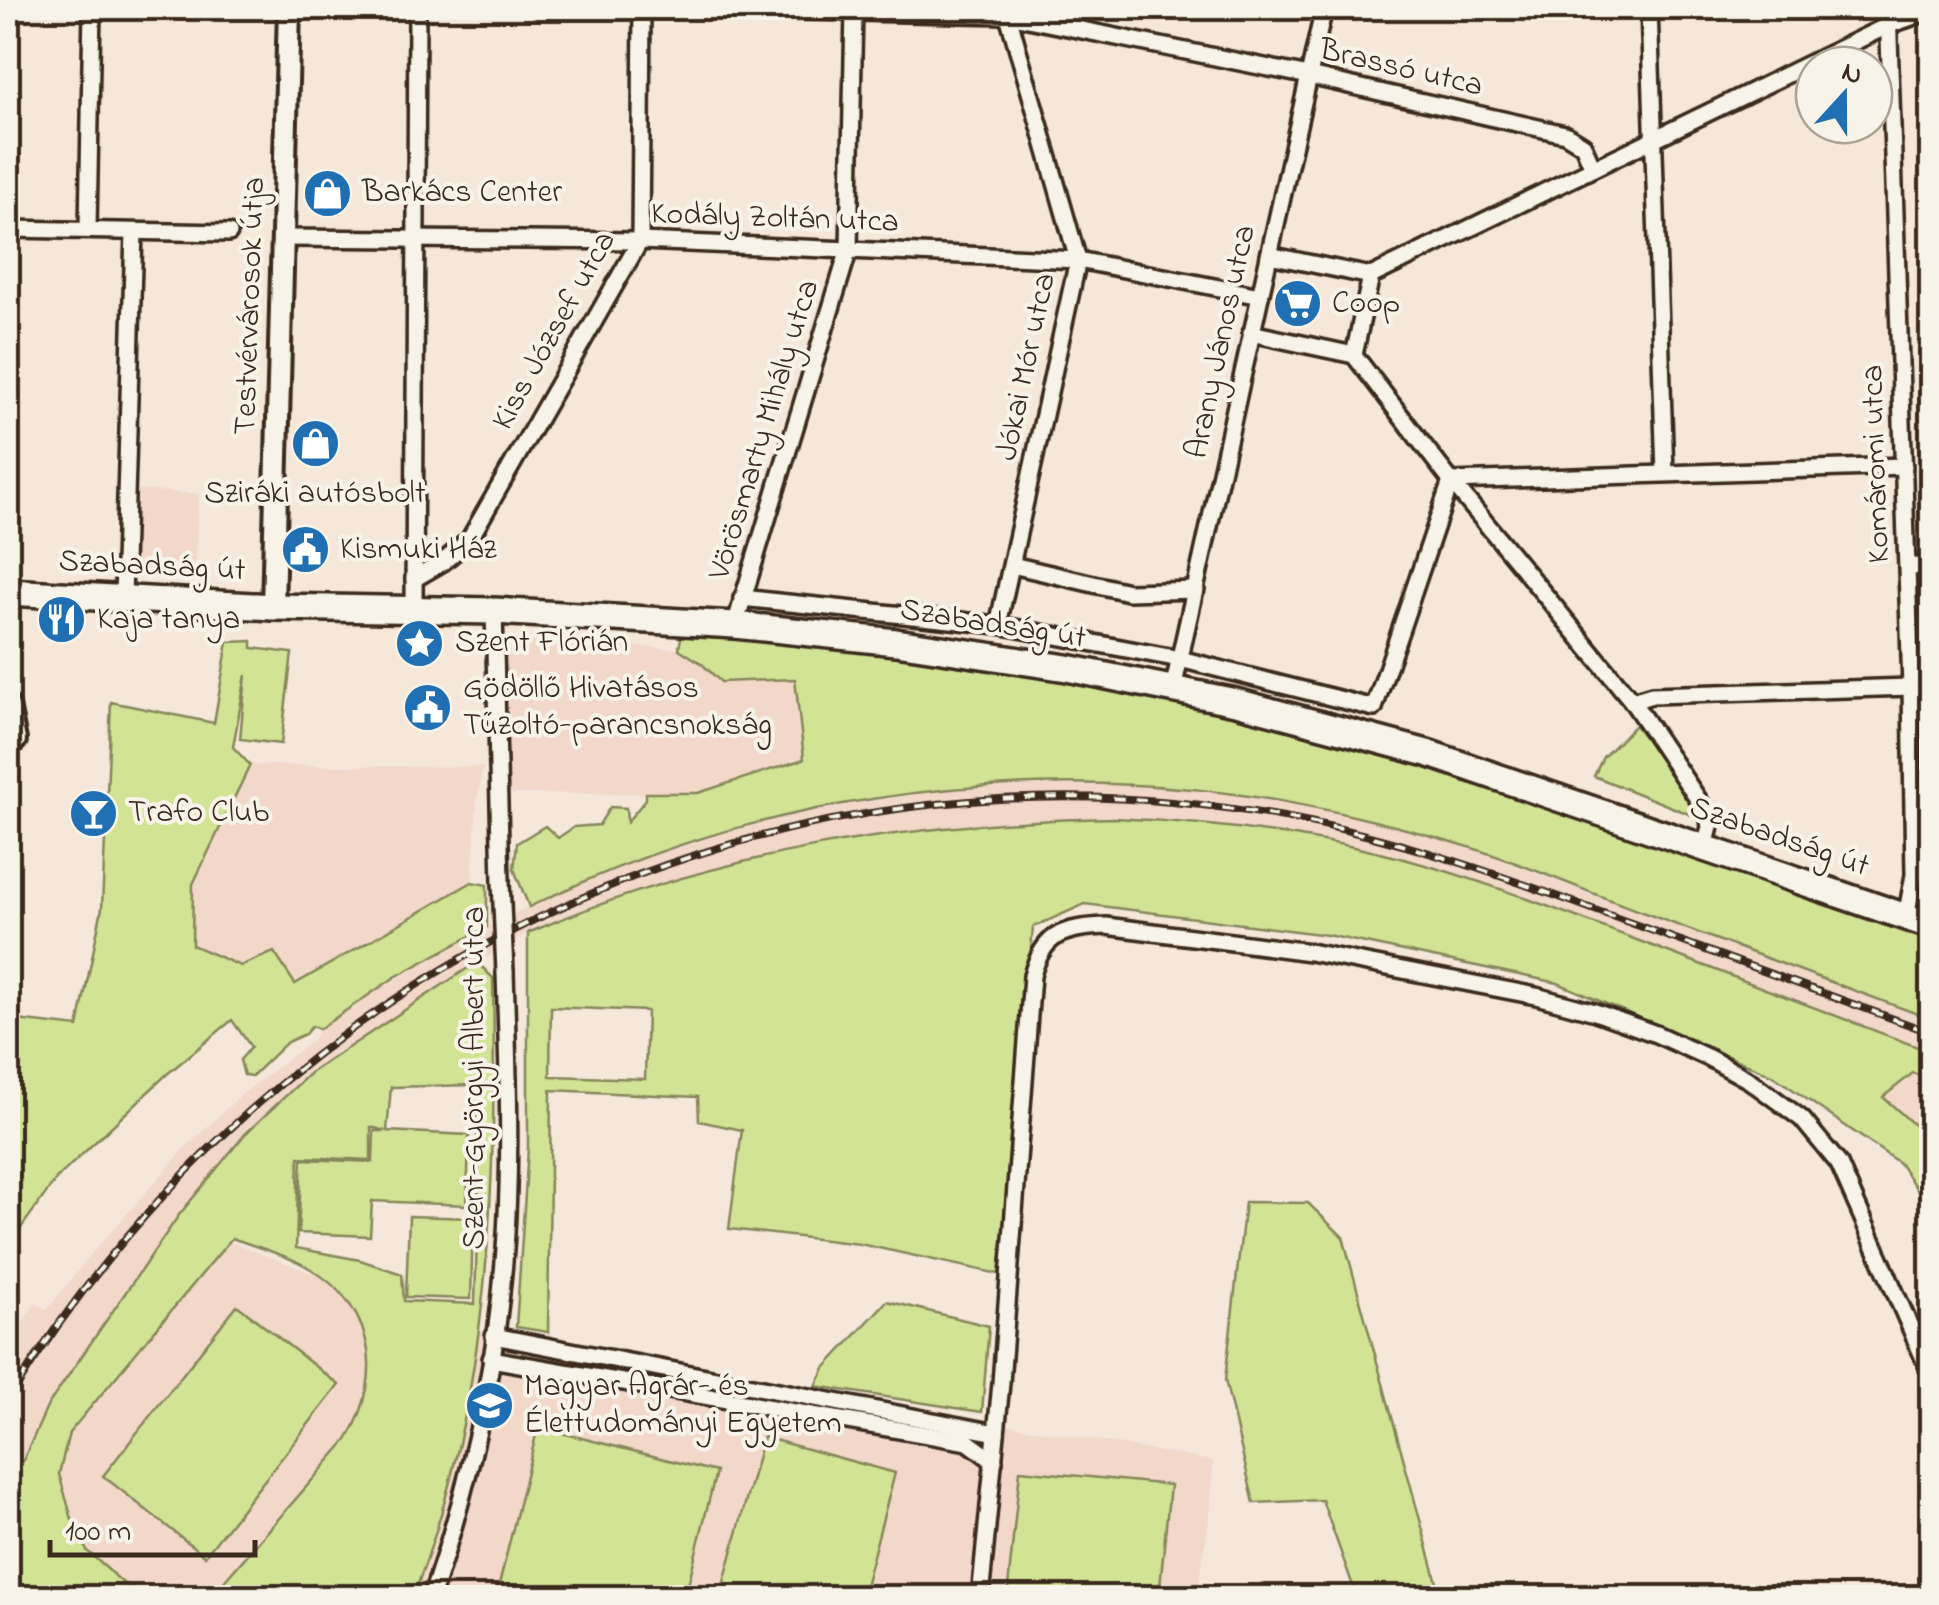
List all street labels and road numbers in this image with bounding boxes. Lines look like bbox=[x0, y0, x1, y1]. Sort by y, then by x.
street label: Brassó utca bbox=[1314, 27, 1487, 111]
street label: Testvérvárosok útja bbox=[223, 176, 279, 436]
street label: Kodály Zoltán utca bbox=[650, 191, 900, 247]
street label: Arany János utca bbox=[1174, 221, 1270, 463]
street label: Kiss József utca bbox=[481, 223, 629, 439]
street label: Jókai Mór utca bbox=[984, 269, 1070, 465]
street label: Vörösmarty Mihály utca bbox=[697, 274, 833, 587]
street label: Komáromi utca bbox=[1850, 364, 1904, 564]
street label: Szabadság út bbox=[57, 539, 247, 595]
street label: Szabadság út bbox=[897, 587, 1089, 663]
street label: Szabadság út bbox=[1683, 785, 1875, 891]
street label: Szent-Györgyi Albert utca bbox=[452, 906, 499, 1250]

